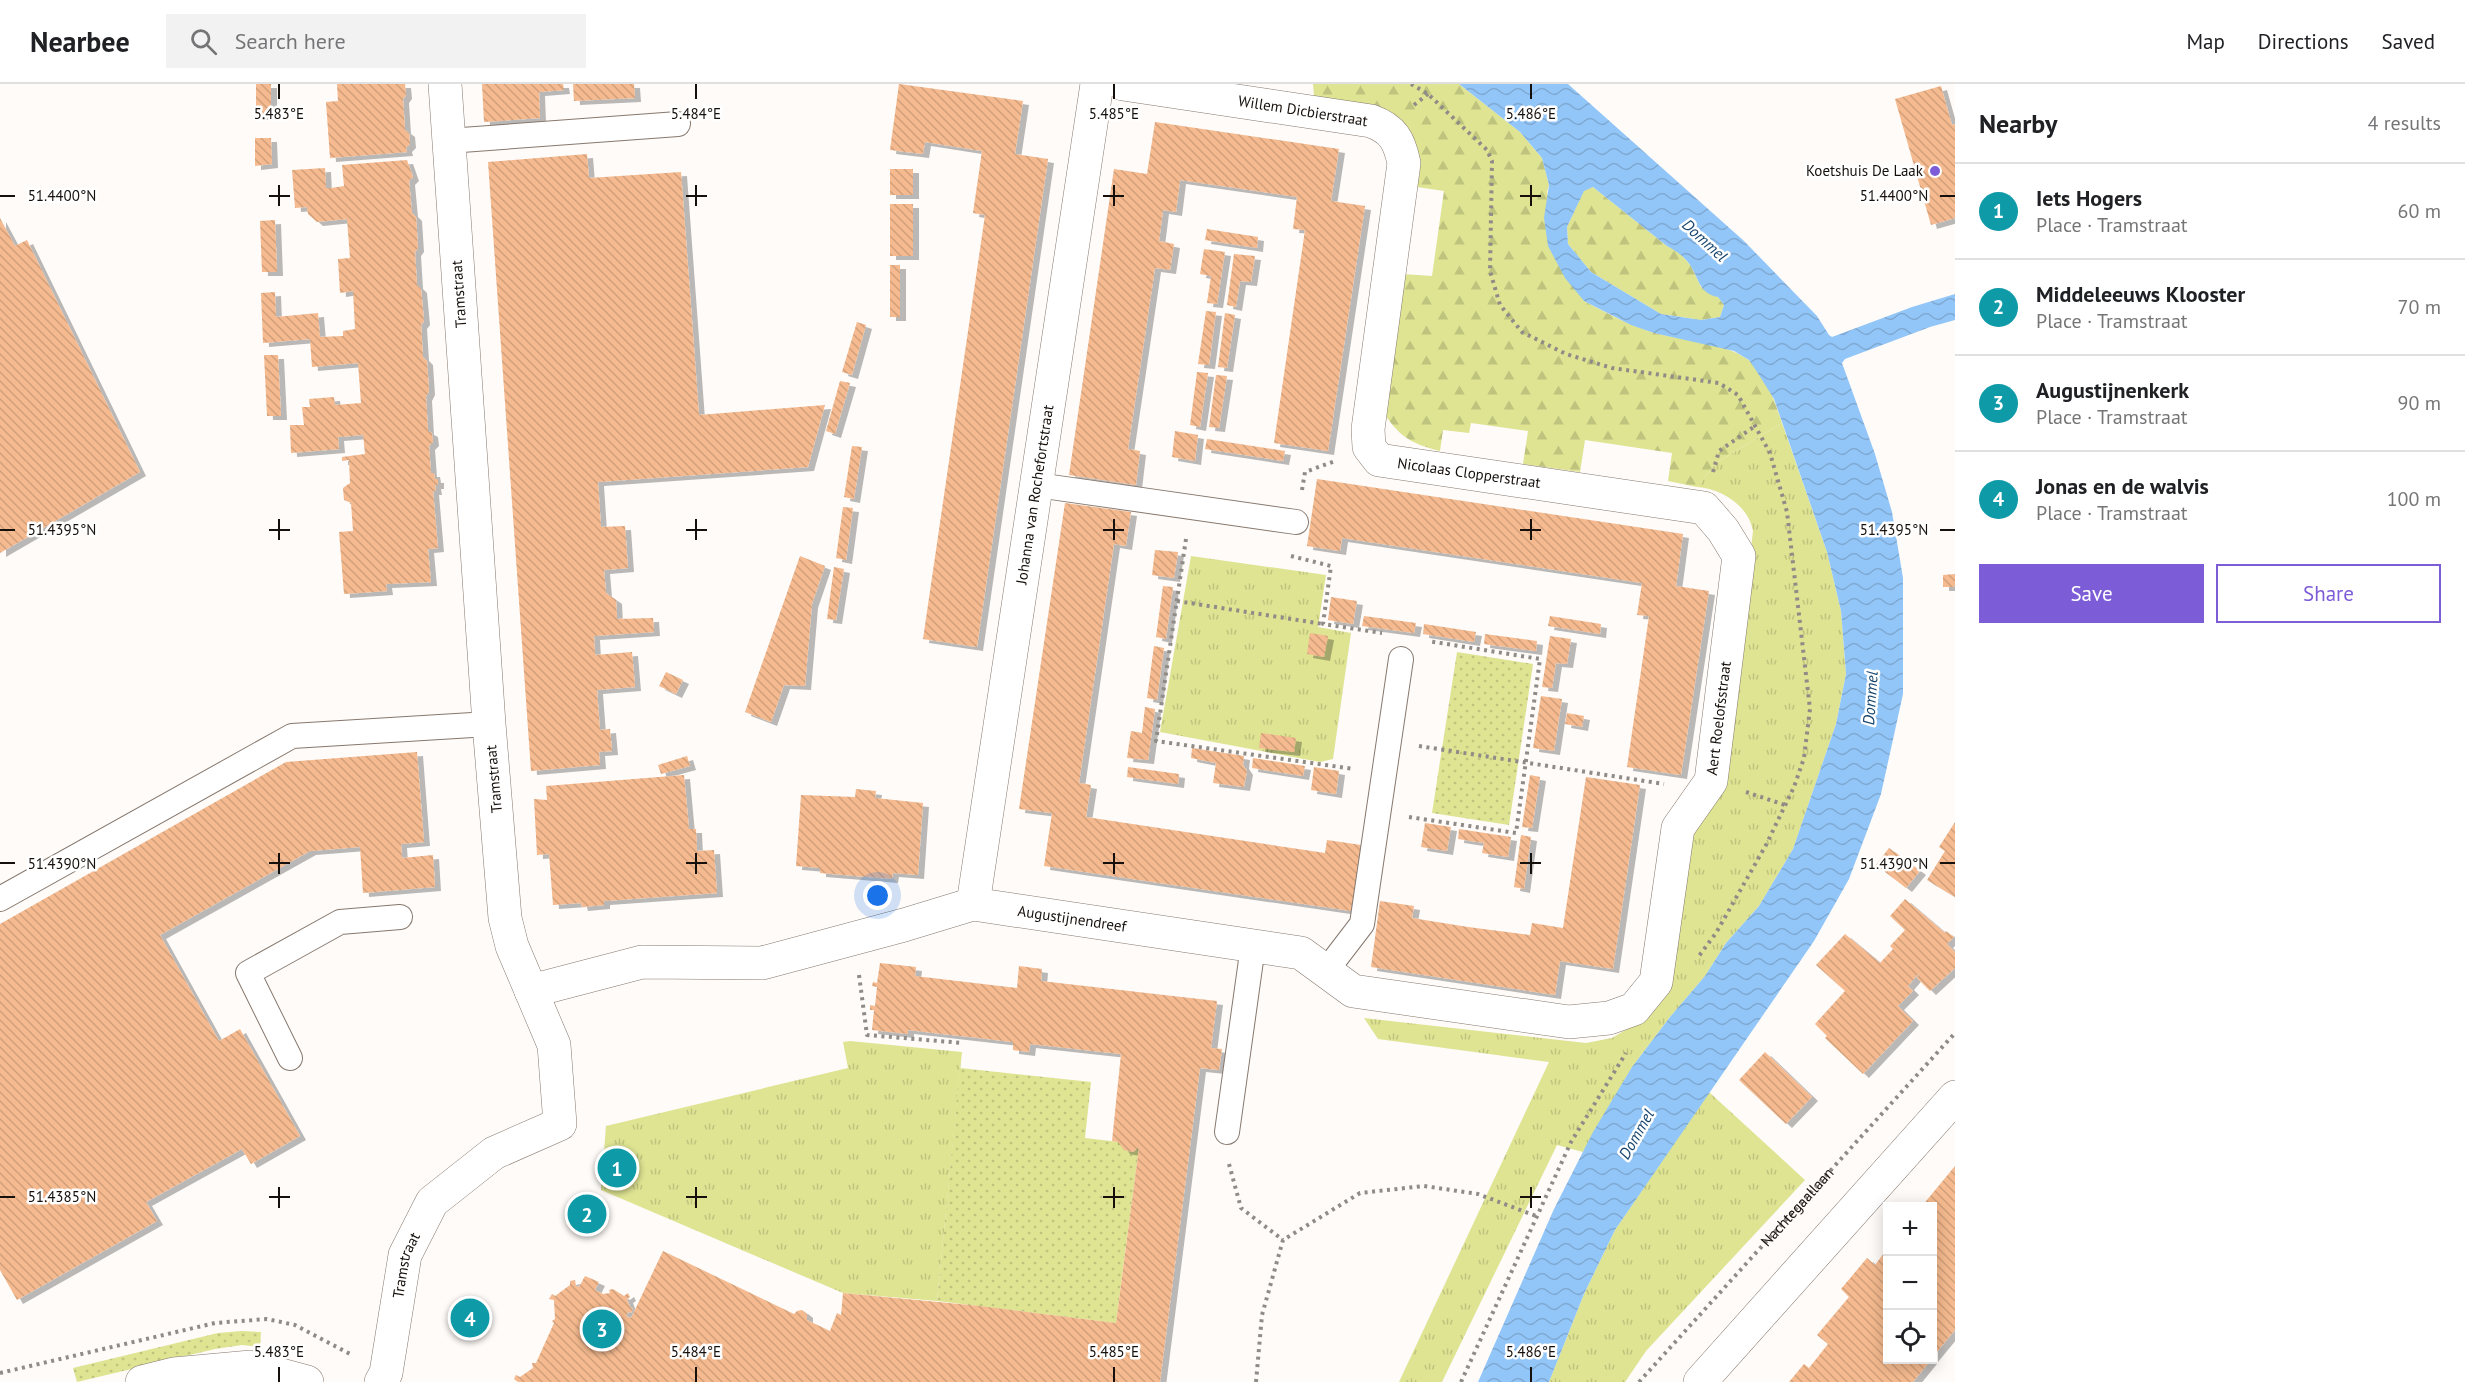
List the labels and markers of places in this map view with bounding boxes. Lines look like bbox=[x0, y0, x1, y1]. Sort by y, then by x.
place label: Koetshuis De Laak bbox=[1806, 161, 1924, 180]
marker: Koetshuis De Laak bbox=[1928, 164, 1942, 178]
pin: 1 bbox=[598, 1146, 636, 1190]
pin: 2 bbox=[568, 1192, 606, 1236]
pin: 4 bbox=[450, 1296, 490, 1340]
pin: 3 bbox=[582, 1306, 622, 1352]

